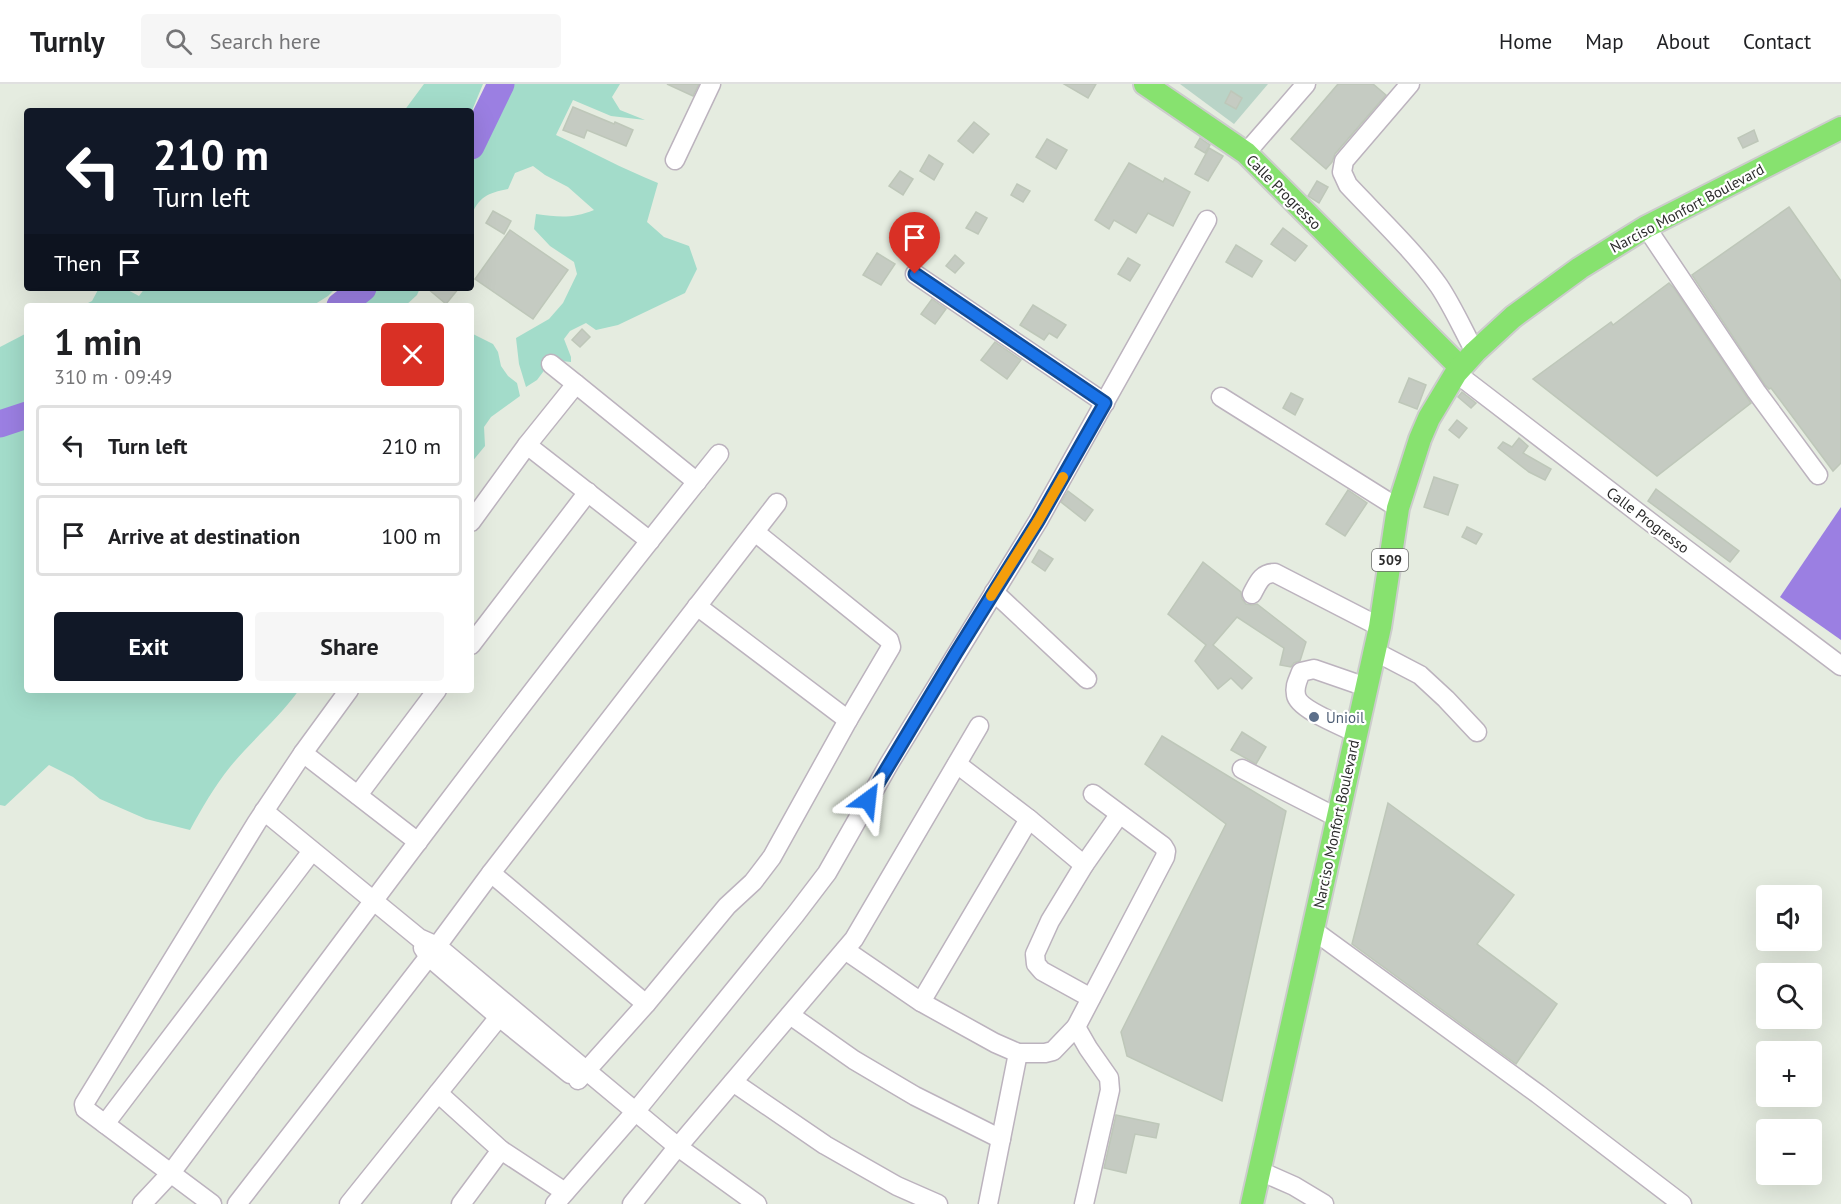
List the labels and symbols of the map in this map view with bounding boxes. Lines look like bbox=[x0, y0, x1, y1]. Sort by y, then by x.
street label: Calle Progresso bbox=[1242, 150, 1326, 234]
street label: Narciso Monfort Boulevard bbox=[1607, 159, 1767, 257]
pin bbox=[889, 212, 940, 274]
street label: Calle Progresso bbox=[1603, 483, 1693, 557]
road number: 509 bbox=[1372, 549, 1408, 571]
place label: Unioil bbox=[1326, 708, 1365, 727]
marker: Unioil bbox=[1307, 710, 1321, 724]
street label: Narciso Monfort Boulevard bbox=[1309, 738, 1363, 910]
position arrow bbox=[836, 768, 900, 832]

